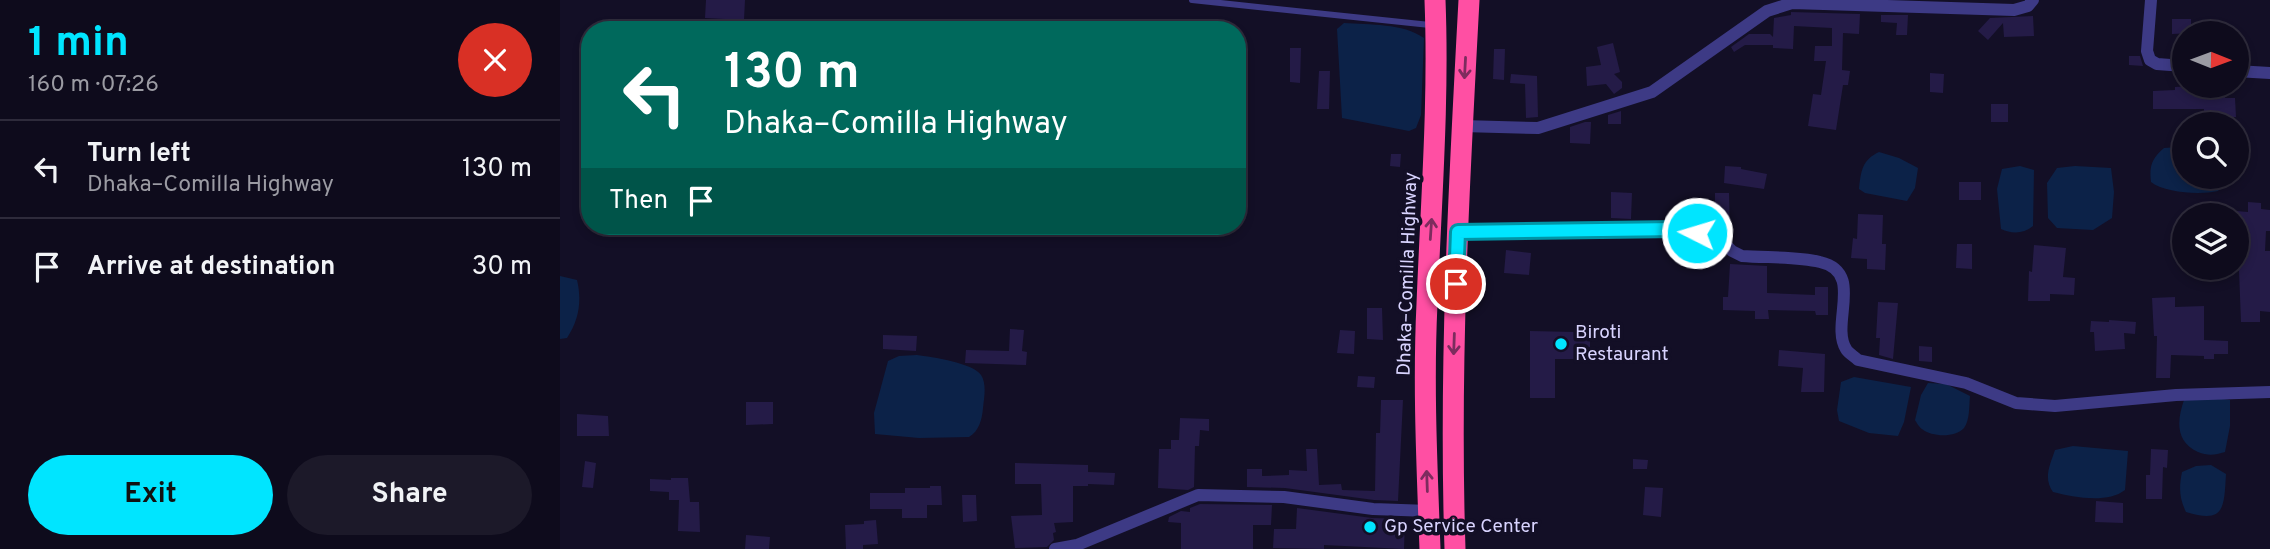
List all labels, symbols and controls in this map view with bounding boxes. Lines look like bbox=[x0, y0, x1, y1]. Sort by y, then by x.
text: 1 min bbox=[28, 18, 129, 71]
north arrow bbox=[2172, 21, 2249, 98]
map controls bbox=[2172, 21, 2249, 280]
button: close bbox=[458, 23, 532, 97]
text: 130 m bbox=[724, 44, 860, 106]
icon: left bbox=[609, 49, 700, 140]
one-way arrow bbox=[1459, 56, 1472, 79]
text: 160 m · 07:26 bbox=[28, 71, 159, 100]
text: Dhaka–Comilla Highway bbox=[724, 105, 1068, 145]
button: search bbox=[2172, 112, 2249, 189]
text: Turn left bbox=[87, 138, 191, 171]
icon: left bbox=[28, 150, 66, 188]
text: 130 m bbox=[462, 153, 532, 186]
text: Dhaka–Comilla Highway bbox=[87, 171, 334, 200]
street label: Dhaka–Comilla Highway bbox=[1392, 172, 1424, 376]
icon: arrive bbox=[682, 182, 720, 220]
text: Then bbox=[609, 185, 668, 218]
position arrow bbox=[1660, 196, 1734, 270]
button: layers bbox=[2172, 203, 2249, 280]
one-way arrow bbox=[1425, 218, 1438, 241]
icon: arrive bbox=[28, 248, 66, 286]
text: Arrive at destination bbox=[87, 251, 335, 284]
text: 30 m bbox=[472, 251, 532, 284]
pin bbox=[1426, 254, 1486, 314]
icon: arrive bbox=[1437, 265, 1475, 303]
place label: Biroti Restaurant bbox=[1575, 321, 1669, 367]
one-way arrow bbox=[1448, 333, 1461, 356]
marker: Biroti Restaurant bbox=[1553, 336, 1569, 352]
button: Exit bbox=[28, 455, 273, 535]
button: Share bbox=[287, 455, 532, 535]
one-way arrow bbox=[1421, 470, 1434, 493]
place label: Gp Service Center bbox=[1384, 515, 1539, 539]
marker: Gp Service Center bbox=[1362, 519, 1378, 535]

